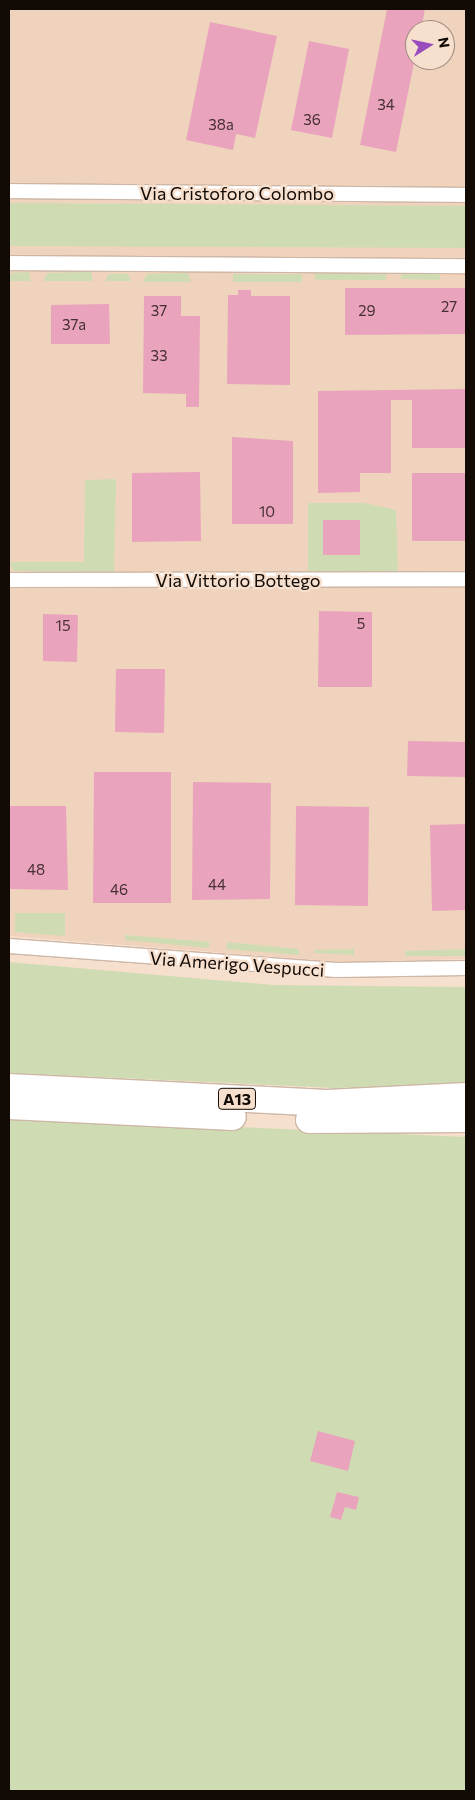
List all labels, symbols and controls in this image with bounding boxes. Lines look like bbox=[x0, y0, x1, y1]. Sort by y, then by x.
north arrow bbox=[405, 20, 455, 70]
text: N bbox=[435, 36, 454, 49]
house number: 34 bbox=[377, 96, 395, 114]
house number: 36 bbox=[303, 111, 321, 129]
house number: 38a bbox=[208, 116, 234, 134]
street label: Via Cristoforo Colombo bbox=[140, 182, 334, 204]
house number: 27 bbox=[441, 298, 457, 316]
house number: 37 bbox=[151, 302, 167, 320]
house number: 29 bbox=[358, 302, 376, 320]
house number: 37a bbox=[62, 316, 86, 334]
house number: 33 bbox=[150, 347, 168, 365]
house number: 10 bbox=[259, 503, 275, 521]
street label: Via Vittorio Bottego bbox=[156, 569, 320, 591]
house number: 5 bbox=[357, 615, 365, 633]
house number: 15 bbox=[55, 617, 71, 635]
house number: 48 bbox=[27, 861, 45, 879]
house number: 44 bbox=[208, 876, 226, 894]
house number: 46 bbox=[110, 881, 128, 899]
street label: Via Amerigo Vespucci bbox=[149, 947, 325, 981]
road number: A13 bbox=[217, 1086, 257, 1112]

